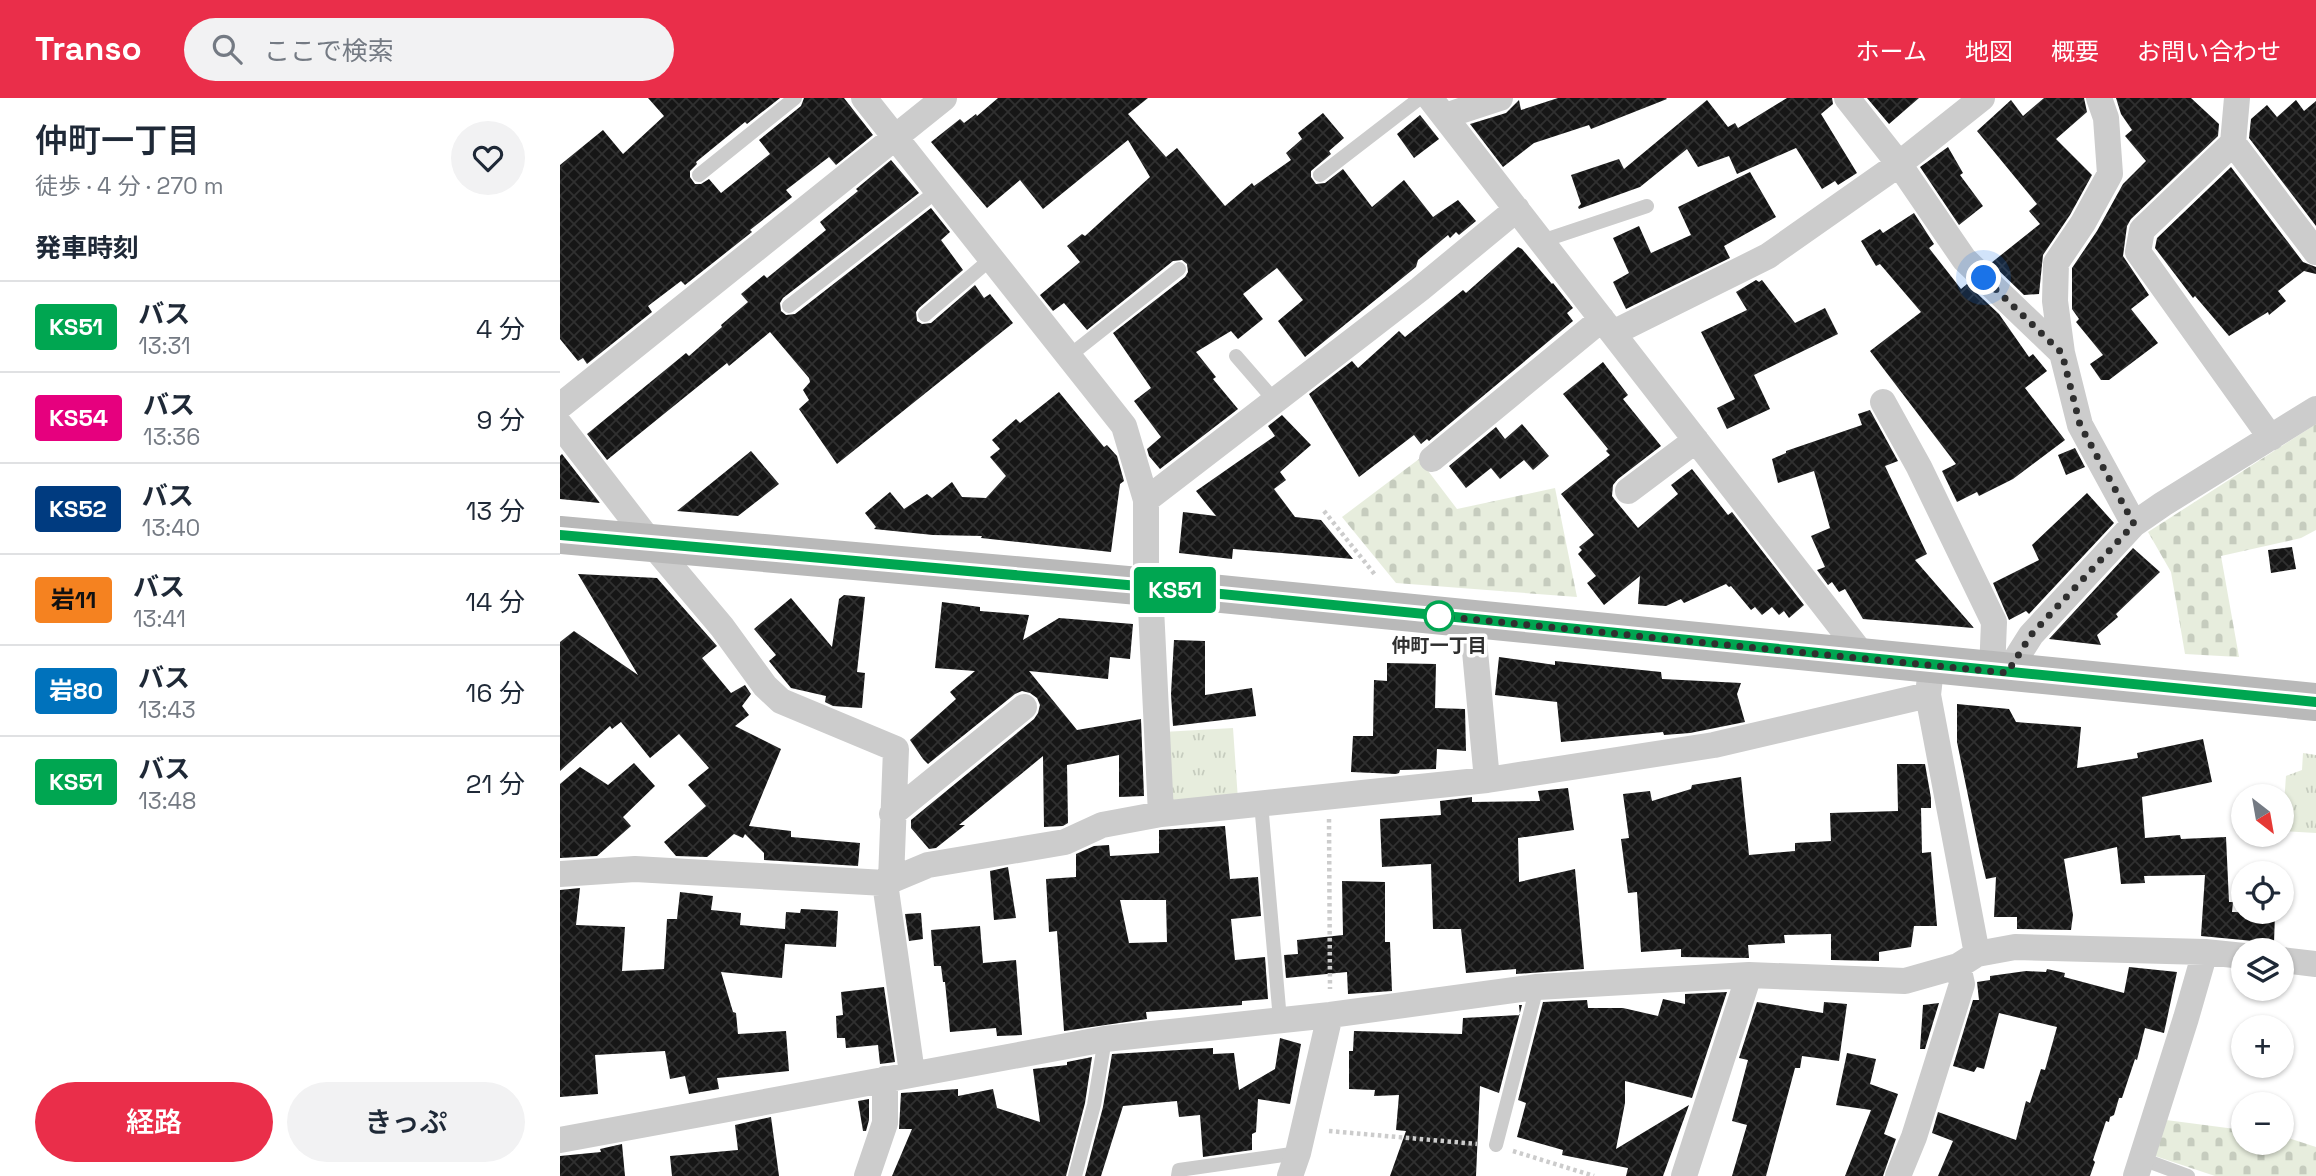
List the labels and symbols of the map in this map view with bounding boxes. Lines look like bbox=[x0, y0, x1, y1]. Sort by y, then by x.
your location bbox=[1966, 260, 2001, 295]
line badge: KS51 bbox=[1126, 567, 1224, 613]
marker: 仲町一丁目 bbox=[1424, 601, 1454, 631]
place label: 仲町一丁目 bbox=[1391, 633, 1487, 658]
north arrow bbox=[2231, 784, 2294, 847]

